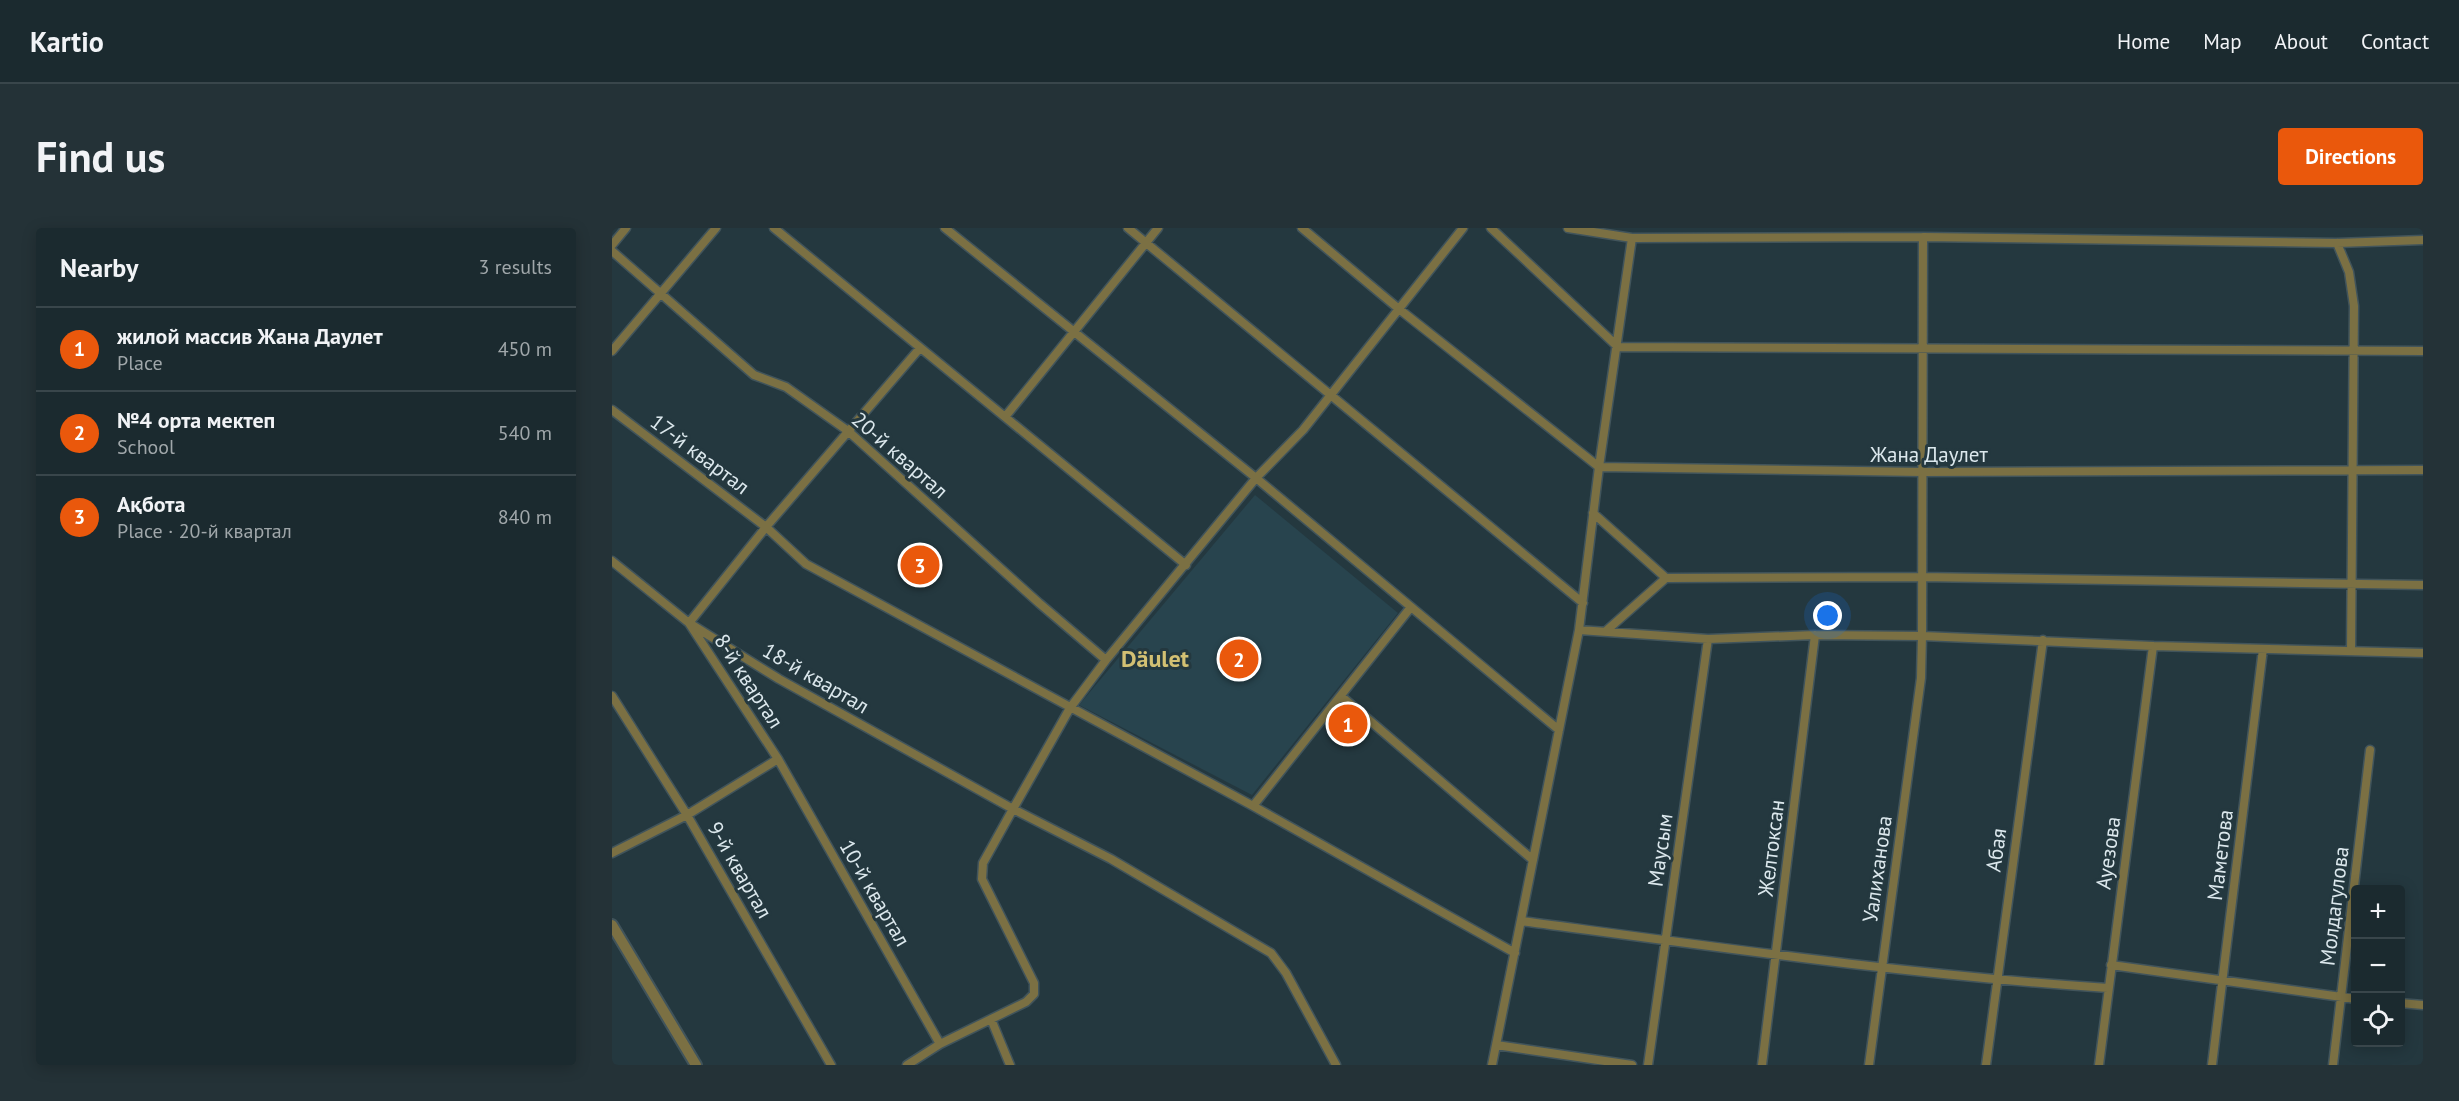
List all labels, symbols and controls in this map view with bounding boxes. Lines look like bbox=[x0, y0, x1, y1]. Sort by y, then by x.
text: Kartio bbox=[30, 23, 104, 60]
text: Home bbox=[2117, 28, 2170, 55]
text: Map bbox=[2203, 28, 2242, 55]
text: About bbox=[2275, 28, 2328, 55]
text: Contact bbox=[2361, 28, 2429, 55]
button: Directions bbox=[2278, 128, 2423, 185]
text: Find us bbox=[36, 129, 165, 184]
text: Nearby bbox=[60, 251, 138, 284]
text: 3 results bbox=[479, 254, 552, 280]
text: жилой массив Жана Даулет bbox=[117, 322, 383, 350]
text: 1 bbox=[74, 336, 85, 362]
text: 450 m bbox=[498, 336, 552, 362]
text: Place bbox=[117, 350, 163, 376]
text: №4 орта мектеп bbox=[117, 406, 275, 434]
street label: 20-й квартал bbox=[846, 406, 954, 504]
street label: 17-й квартал bbox=[645, 408, 755, 500]
text: 2 bbox=[74, 420, 85, 446]
text: 540 m bbox=[498, 420, 552, 446]
text: School bbox=[117, 434, 175, 460]
street label: Жана Даулет bbox=[1869, 441, 1988, 468]
text: Ақбота bbox=[117, 490, 185, 518]
text: 3 bbox=[74, 504, 85, 530]
text: 840 m bbox=[498, 504, 552, 530]
text: Place · 20-й квартал bbox=[117, 518, 292, 544]
pin: 3 bbox=[900, 542, 940, 588]
your location bbox=[1813, 601, 1842, 630]
street label: 8-й квартал bbox=[708, 629, 790, 733]
pin: 2 bbox=[1220, 636, 1258, 682]
street label: 18-й квартал bbox=[758, 637, 874, 719]
district label: Däulet bbox=[1121, 643, 1190, 674]
pin: 1 bbox=[1328, 702, 1368, 746]
street label: Желтоксан bbox=[1752, 798, 1790, 899]
street label: Маметова bbox=[2201, 808, 2239, 902]
street label: Маусым bbox=[1642, 812, 1678, 888]
street label: Уалиханова bbox=[1856, 814, 1898, 924]
street label: Ауезова bbox=[2090, 815, 2126, 891]
street label: 9-й квартал bbox=[701, 817, 779, 923]
street label: Абая bbox=[1980, 826, 2012, 874]
street label: 10-й квартал bbox=[834, 835, 916, 951]
street label: Молдагулова bbox=[2313, 845, 2355, 967]
map controls bbox=[2351, 885, 2405, 1047]
button: + bbox=[2351, 885, 2405, 939]
button: − bbox=[2351, 939, 2405, 993]
button: locate bbox=[2351, 993, 2405, 1047]

